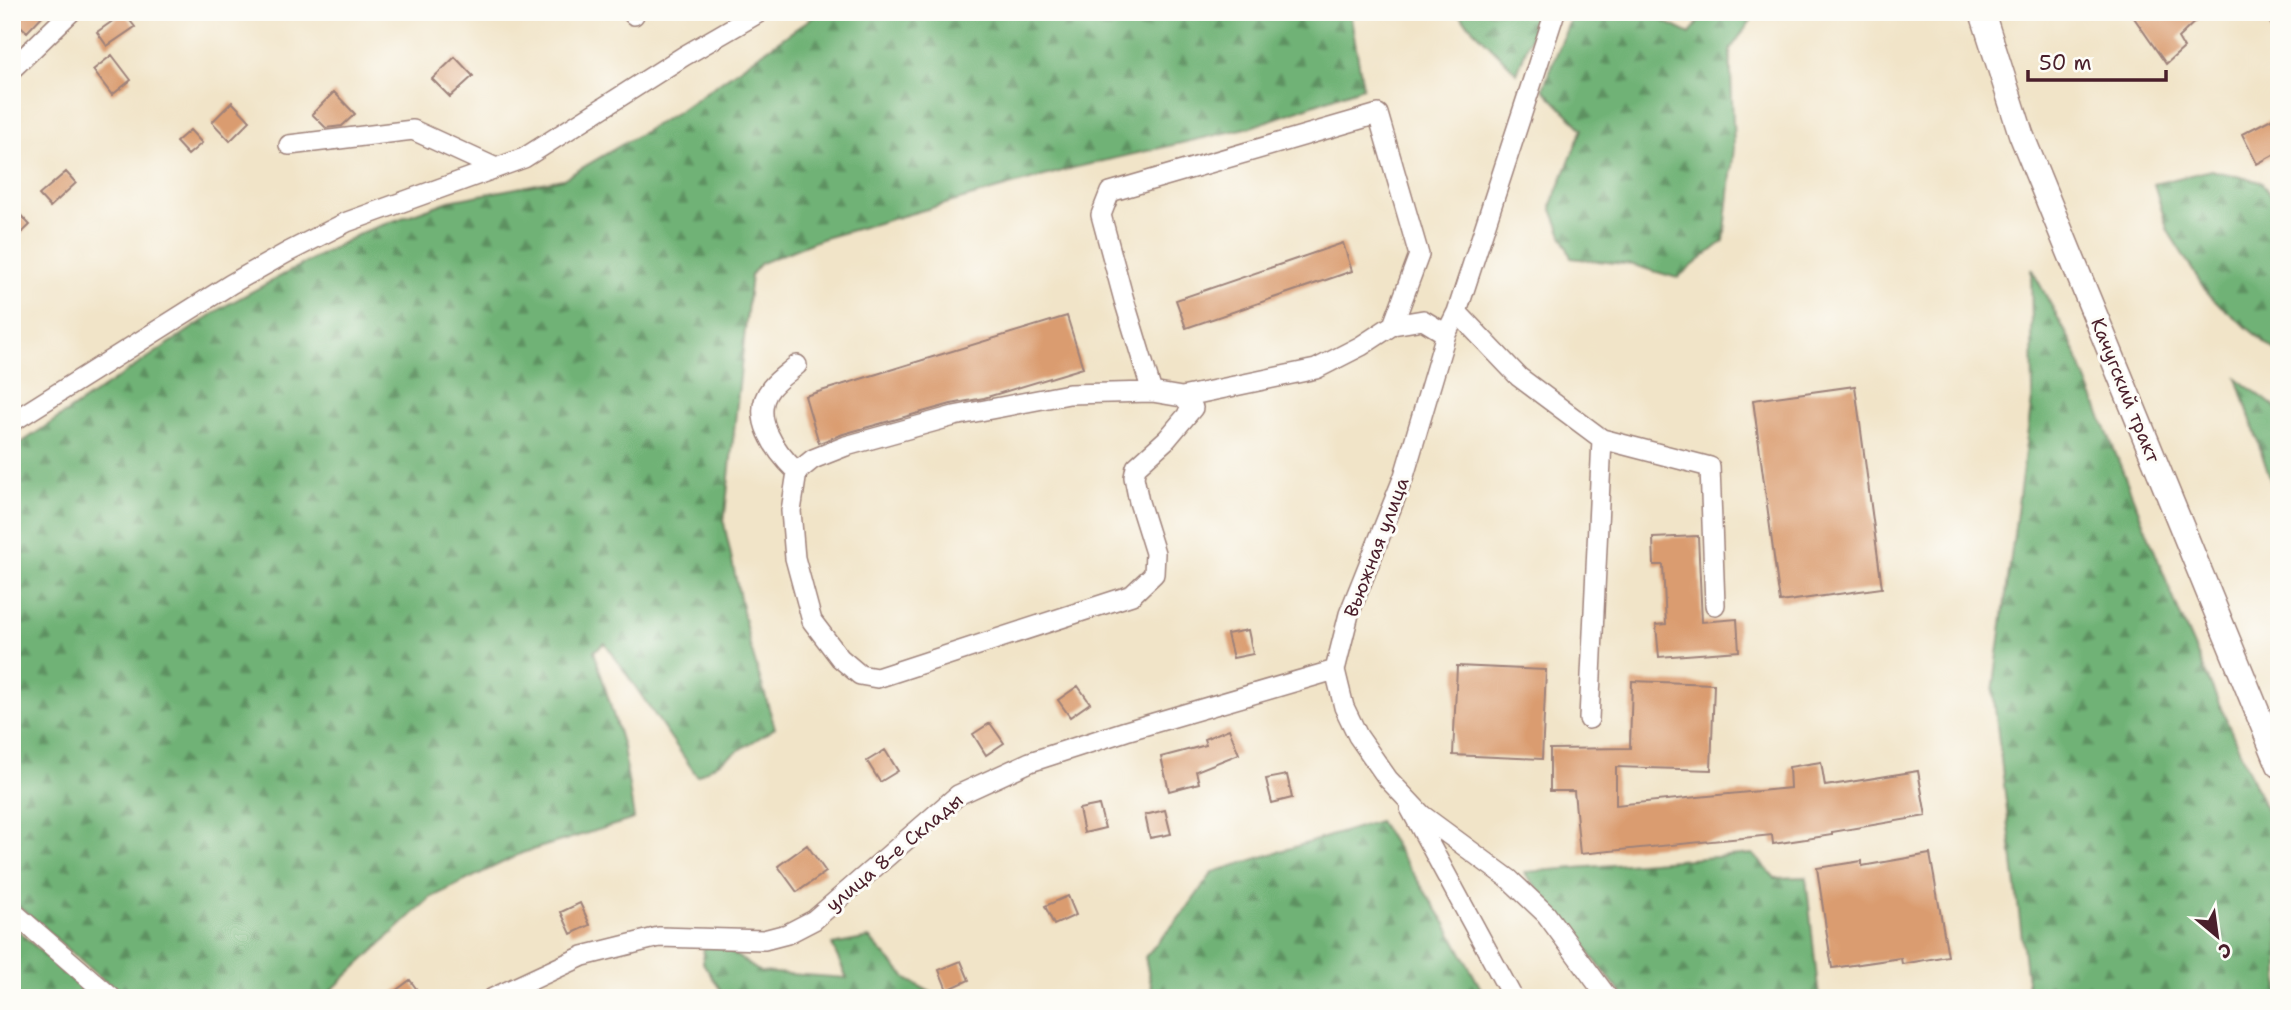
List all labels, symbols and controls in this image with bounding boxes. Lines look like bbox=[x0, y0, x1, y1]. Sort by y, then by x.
scale bar bbox=[2028, 38, 2167, 82]
text: 50 m bbox=[2039, 49, 2092, 77]
street label: Качугский тракт bbox=[2085, 314, 2166, 467]
street label: Вьюжная улица bbox=[1338, 473, 1415, 621]
street label: улица 8-е Склады bbox=[821, 788, 968, 917]
north arrow bbox=[2182, 902, 2252, 972]
text: С bbox=[2214, 937, 2236, 964]

